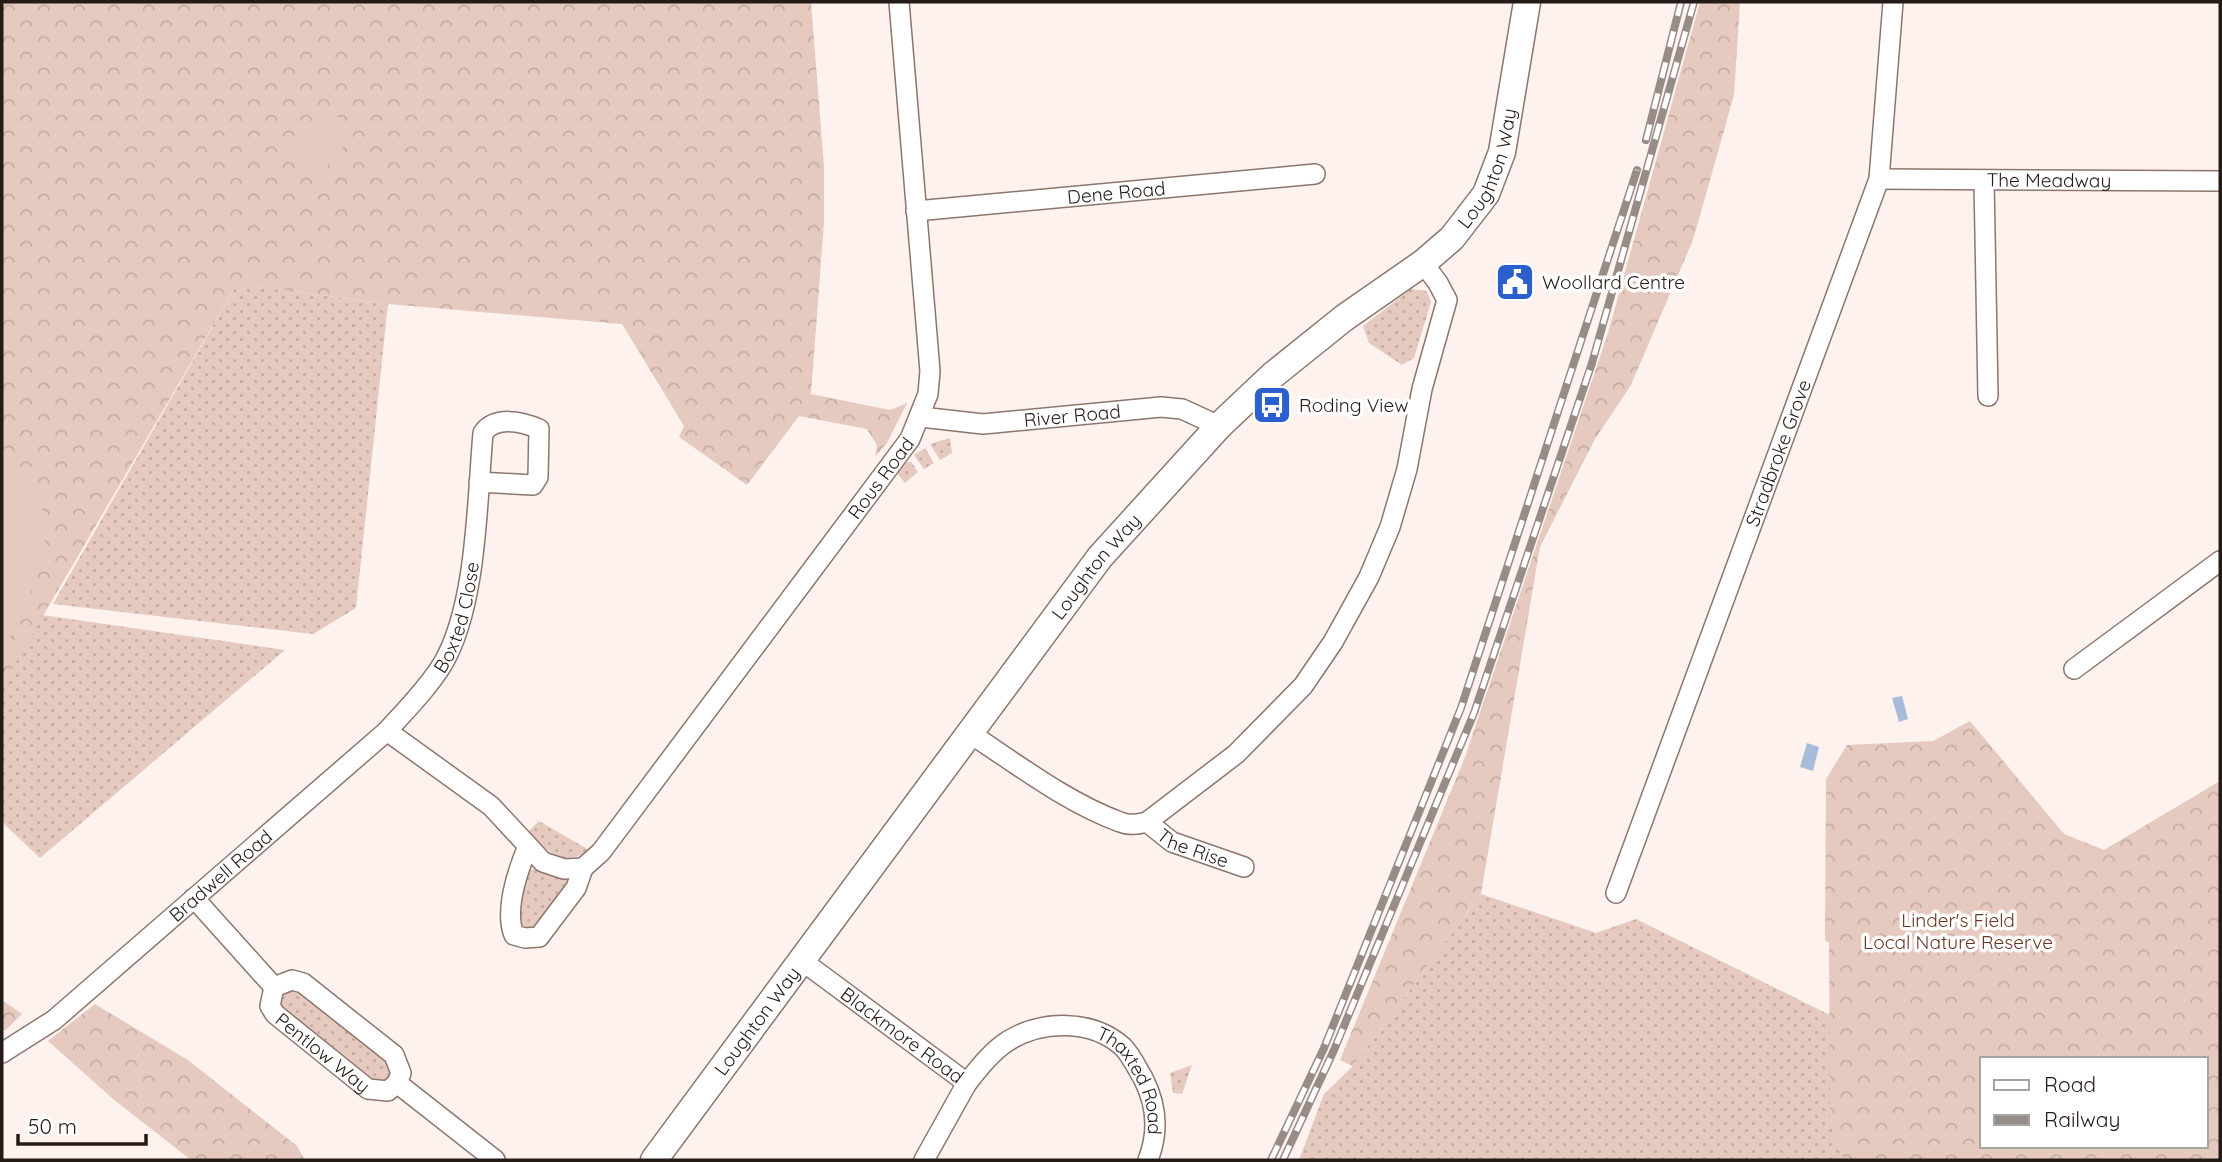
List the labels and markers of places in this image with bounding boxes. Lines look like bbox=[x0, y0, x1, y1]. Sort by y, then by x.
public building icon: Woollard Centre bbox=[1494, 261, 1536, 303]
place label: Woollard Centre bbox=[1542, 270, 1685, 294]
bus stop icon: Roding View bbox=[1251, 384, 1293, 426]
place label: Roding View bbox=[1299, 393, 1408, 417]

